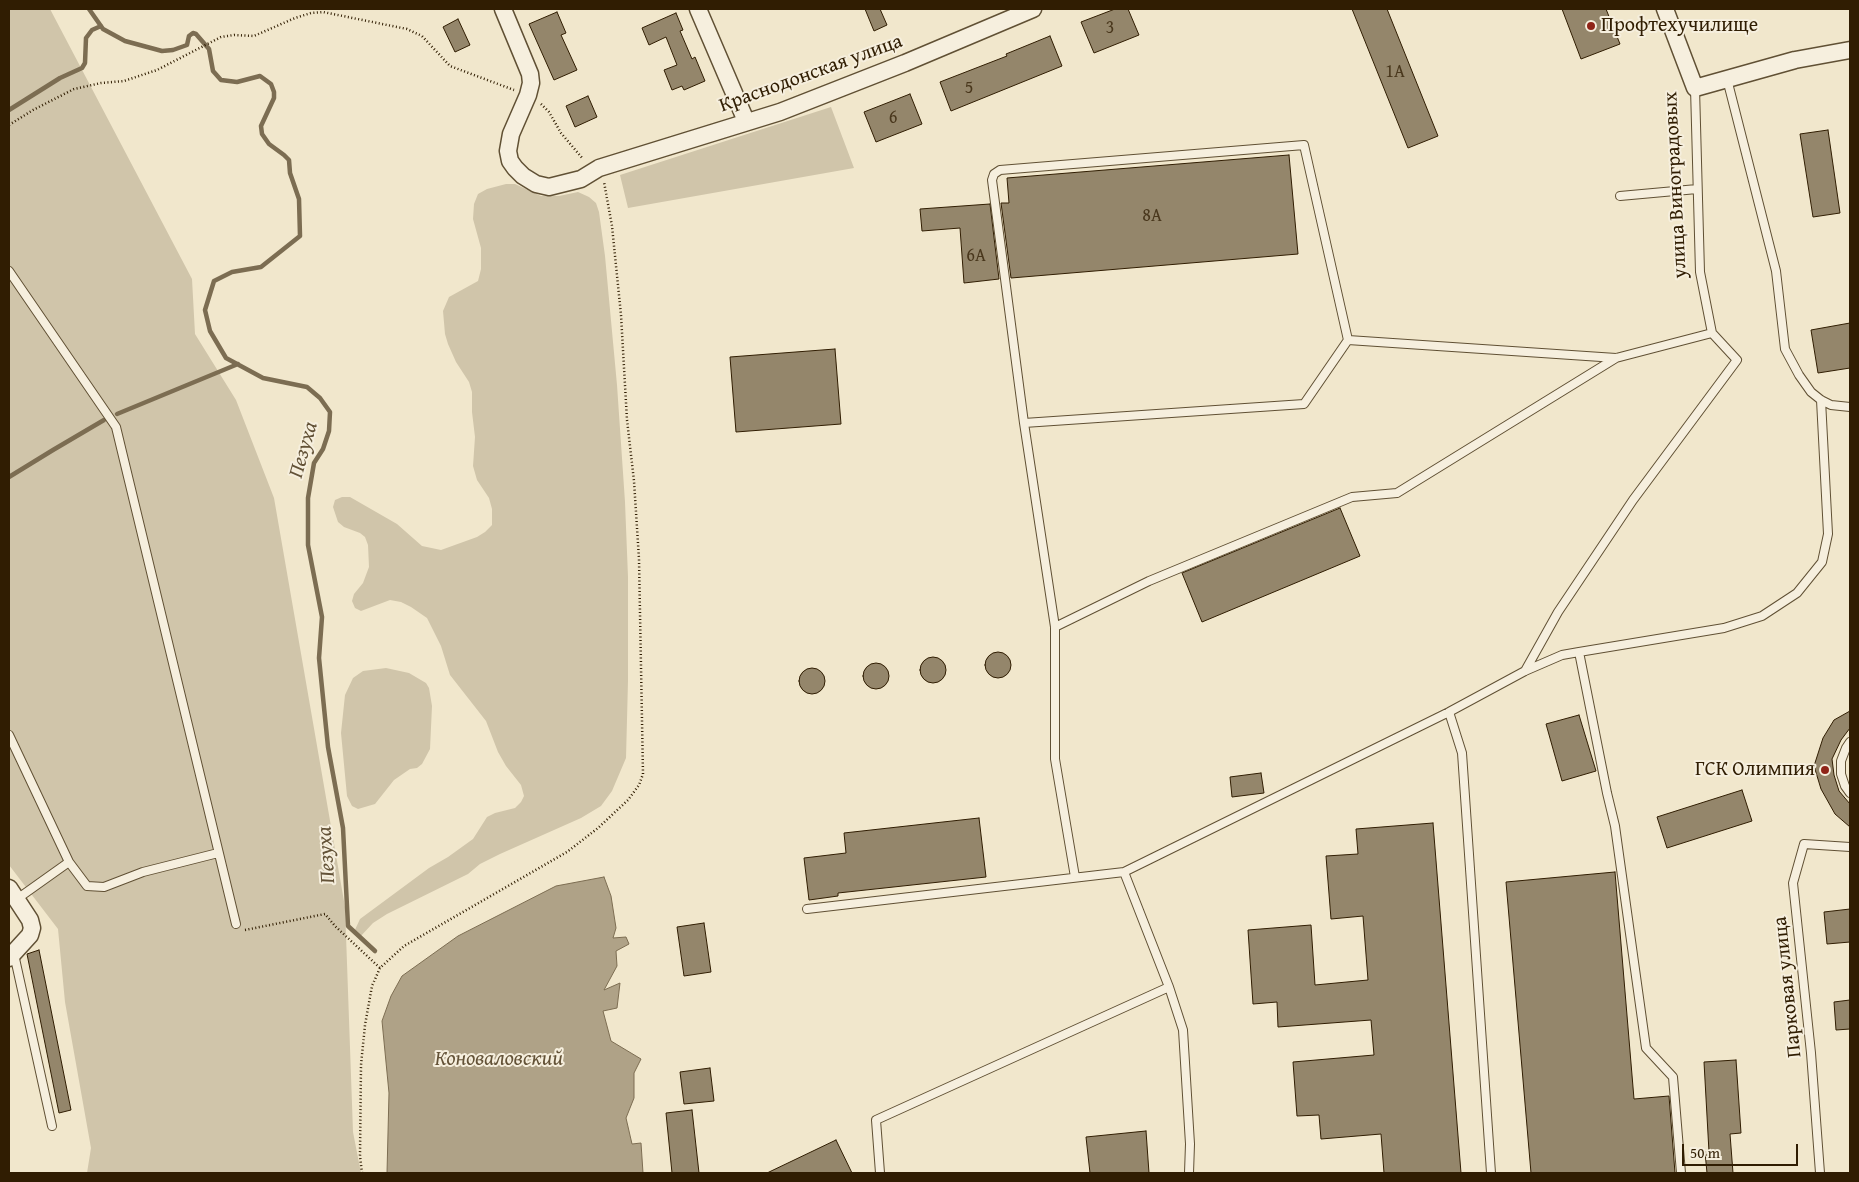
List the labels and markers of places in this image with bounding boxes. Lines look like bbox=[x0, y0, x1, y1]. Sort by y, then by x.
place label: Профтехучилище bbox=[1601, 14, 1758, 38]
marker: Профтехучилище bbox=[1585, 20, 1597, 32]
place label: ГСК Олимпия bbox=[1695, 758, 1815, 782]
marker: ГСК Олимпия bbox=[1819, 764, 1831, 776]

